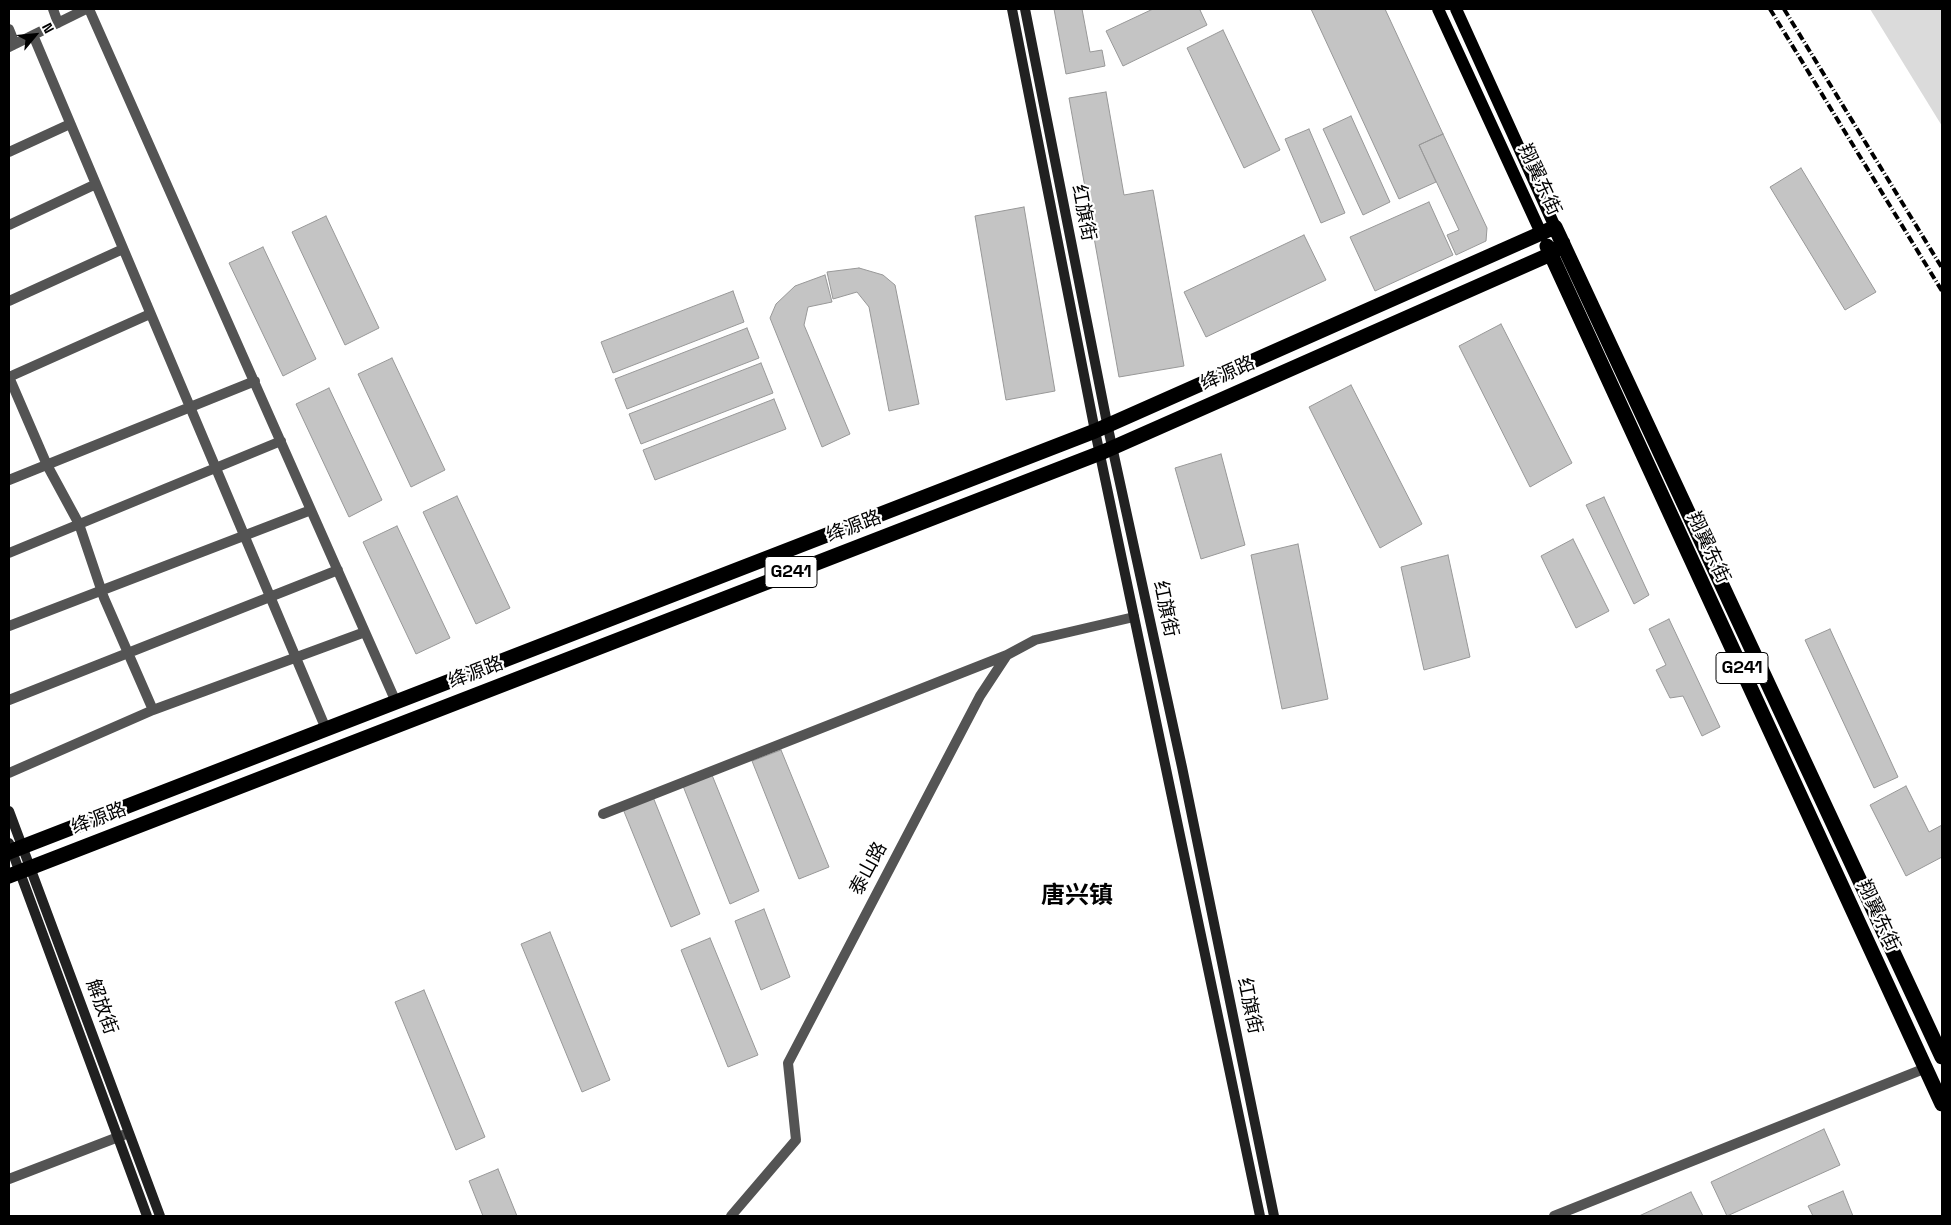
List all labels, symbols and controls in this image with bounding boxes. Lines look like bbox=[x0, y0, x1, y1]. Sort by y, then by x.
north arrow bbox=[10, 10, 60, 60]
text: N bbox=[38, 20, 58, 36]
street label: 翔翼东街 bbox=[1513, 141, 1565, 219]
street label: 红旗街 bbox=[1066, 183, 1100, 243]
street label: 绛源路 bbox=[1197, 352, 1259, 396]
street label: 绛源路 bbox=[823, 506, 885, 548]
street label: 翔翼东街 bbox=[1682, 509, 1734, 587]
road number: G241 bbox=[765, 556, 817, 588]
street label: 红旗街 bbox=[1148, 579, 1182, 639]
street label: 绛源路 bbox=[445, 652, 507, 694]
road number: G241 bbox=[1716, 652, 1768, 684]
street label: 绛源路 bbox=[68, 798, 130, 840]
street label: 泰山路 bbox=[846, 838, 892, 900]
street label: 翔翼东街 bbox=[1852, 877, 1904, 955]
district label: 唐兴镇 bbox=[1041, 882, 1113, 910]
street label: 解放街 bbox=[81, 976, 121, 1038]
street label: 红旗街 bbox=[1232, 976, 1266, 1036]

